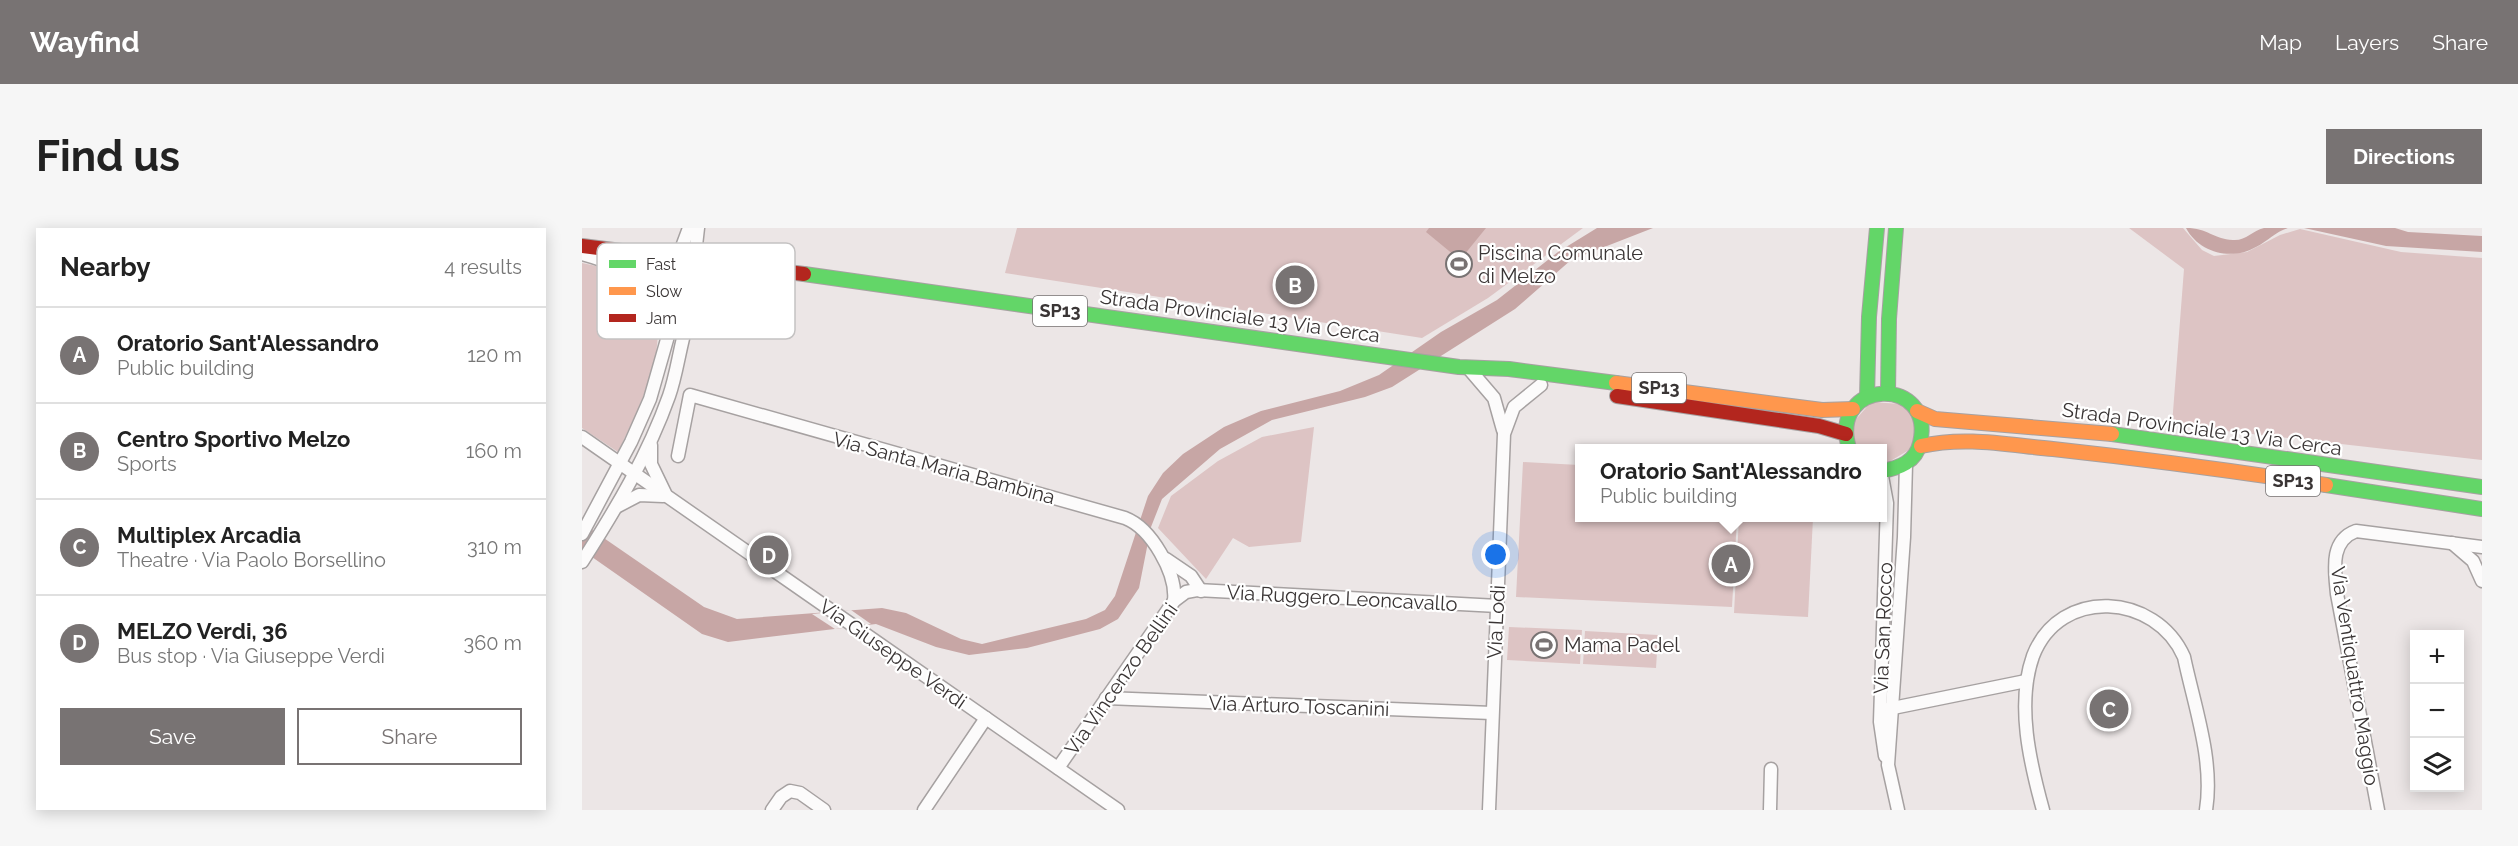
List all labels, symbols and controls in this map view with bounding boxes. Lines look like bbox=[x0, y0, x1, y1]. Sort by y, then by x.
text: Wayfind bbox=[30, 26, 140, 59]
text: Map bbox=[2259, 30, 2302, 55]
text: Layers bbox=[2335, 30, 2399, 55]
text: Share bbox=[2432, 30, 2488, 55]
button: Directions bbox=[2326, 129, 2482, 184]
text: Find us bbox=[36, 132, 180, 181]
place label: Piscina Comunale di Melzo bbox=[1478, 241, 1643, 288]
legend bbox=[597, 243, 795, 339]
sports icon: Piscina Comunale di Melzo bbox=[1444, 249, 1474, 279]
text: Nearby bbox=[60, 252, 150, 282]
text: 4 results bbox=[444, 255, 522, 279]
text: Fast bbox=[646, 255, 677, 274]
pin: B bbox=[1276, 262, 1314, 308]
text: Slow bbox=[646, 282, 682, 301]
street label: Strada Provinciale 13 Via Cerca bbox=[1098, 284, 1382, 348]
road number: SP13 bbox=[1033, 296, 1087, 326]
text: Jam bbox=[646, 309, 677, 328]
text: Oratorio Sant'Alessandro bbox=[117, 330, 379, 356]
text: A bbox=[73, 343, 86, 367]
text: 120 m bbox=[467, 343, 522, 367]
text: Public building bbox=[117, 356, 254, 380]
road number: SP13 bbox=[1632, 373, 1686, 403]
street label: Strada Provinciale 13 Via Cerca bbox=[2060, 397, 2344, 461]
text: Centro Sportivo Melzo bbox=[117, 426, 350, 452]
street label: Via Santa Maria Bambina bbox=[830, 427, 1058, 509]
text: B bbox=[73, 439, 86, 463]
text: 160 m bbox=[466, 439, 522, 463]
popup bbox=[1575, 444, 1887, 522]
text: Sports bbox=[117, 452, 177, 476]
text: Oratorio Sant'Alessandro bbox=[1600, 458, 1862, 484]
road number: SP13 bbox=[2266, 466, 2320, 496]
text: Public building bbox=[1600, 484, 1737, 508]
text: Multiplex Arcadia bbox=[117, 522, 301, 548]
pin: D bbox=[750, 532, 789, 578]
text: C bbox=[73, 535, 86, 559]
text: 310 m bbox=[467, 535, 522, 559]
your location bbox=[1481, 540, 1510, 569]
pin: A bbox=[1712, 542, 1750, 586]
text: Theatre · Via Paolo Borsellino bbox=[117, 548, 386, 572]
street label: Via San Rocco bbox=[1869, 562, 1897, 694]
street label: Via Ventiquattro Maggio bbox=[2326, 565, 2384, 787]
street label: Via Ruggero Leoncavallo bbox=[1226, 580, 1458, 616]
street label: Via Lodi bbox=[1482, 584, 1510, 660]
street label: Via Giuseppe Verdi bbox=[815, 594, 971, 714]
street label: Via Vincenzo Bellini bbox=[1060, 598, 1182, 760]
text: MELZO Verdi, 36 bbox=[117, 618, 288, 644]
sports icon: Mama Padel bbox=[1529, 630, 1559, 660]
map controls bbox=[2410, 630, 2464, 792]
button: + bbox=[2410, 630, 2464, 684]
text: D bbox=[72, 631, 87, 655]
text: 360 m bbox=[464, 631, 522, 655]
place label: Mama Padel bbox=[1564, 633, 1680, 657]
text: Bus stop · Via Giuseppe Verdi bbox=[117, 644, 385, 668]
button: − bbox=[2410, 684, 2464, 738]
pin: C bbox=[2090, 686, 2128, 732]
street label: Via Arturo Toscanini bbox=[1208, 691, 1390, 721]
button: Save bbox=[60, 708, 285, 765]
button: Share bbox=[297, 708, 522, 765]
button: layers bbox=[2410, 738, 2464, 792]

